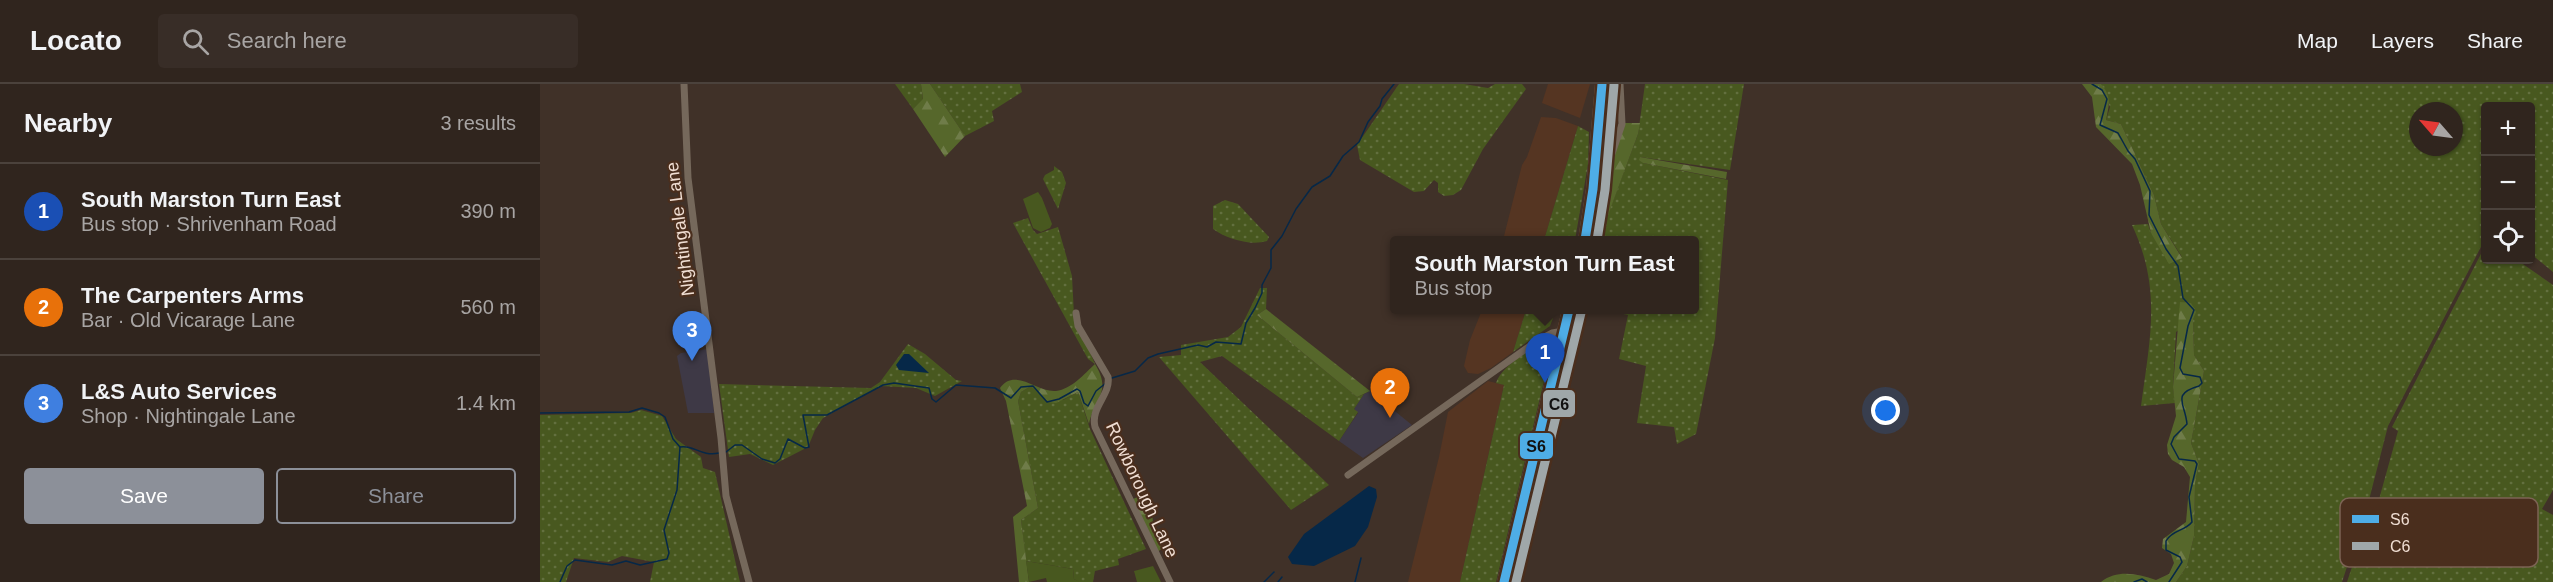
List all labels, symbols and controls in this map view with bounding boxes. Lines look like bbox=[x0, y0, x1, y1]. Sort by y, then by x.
search box bbox=[158, 14, 578, 68]
text: Locato bbox=[30, 25, 122, 56]
icon: search bbox=[179, 25, 212, 58]
text: Search here bbox=[227, 28, 347, 53]
text: Map bbox=[2297, 29, 2338, 52]
text: Layers bbox=[2371, 29, 2434, 52]
text: Share bbox=[2467, 29, 2523, 52]
north arrow bbox=[2409, 102, 2463, 156]
map controls bbox=[2481, 102, 2535, 264]
button: + bbox=[2481, 102, 2535, 156]
text: Nearby bbox=[24, 108, 112, 138]
text: 3 results bbox=[440, 112, 516, 134]
button: − bbox=[2481, 156, 2535, 210]
street label: Nightingale Lane bbox=[662, 161, 698, 297]
text: South Marston Turn East bbox=[81, 187, 341, 212]
text: 1 bbox=[38, 200, 49, 222]
text: 390 m bbox=[460, 200, 516, 222]
button: locate bbox=[2481, 210, 2535, 264]
text: Bus stop · Shrivenham Road bbox=[81, 213, 337, 235]
popup bbox=[1390, 236, 1699, 314]
text: South Marston Turn East bbox=[1415, 251, 1674, 276]
text: Bus stop bbox=[1415, 277, 1492, 299]
text: The Carpenters Arms bbox=[81, 283, 304, 308]
text: 2 bbox=[38, 296, 49, 318]
text: 560 m bbox=[460, 296, 516, 318]
text: Bar · Old Vicarage Lane bbox=[81, 309, 295, 331]
pin: 3 bbox=[672, 312, 712, 361]
pin: 1 bbox=[1526, 334, 1564, 383]
pin: 2 bbox=[1370, 368, 1410, 418]
text: L&S Auto Services bbox=[81, 379, 277, 404]
line badge: C6 bbox=[1542, 389, 1576, 418]
text: 3 bbox=[38, 392, 49, 414]
text: 1.4 km bbox=[456, 392, 516, 414]
text: C6 bbox=[1549, 396, 1569, 413]
your location bbox=[1871, 396, 1900, 425]
text: Shop · Nightingale Lane bbox=[81, 405, 296, 427]
street label: Rowborough Lane bbox=[1102, 419, 1182, 561]
line badge: S6 bbox=[1519, 432, 1554, 460]
text: S6 bbox=[1526, 438, 1546, 455]
button: Save bbox=[24, 468, 264, 524]
button: Share bbox=[276, 468, 516, 524]
legend bbox=[2340, 498, 2538, 567]
text: S6 bbox=[2390, 511, 2410, 528]
text: C6 bbox=[2390, 538, 2411, 555]

